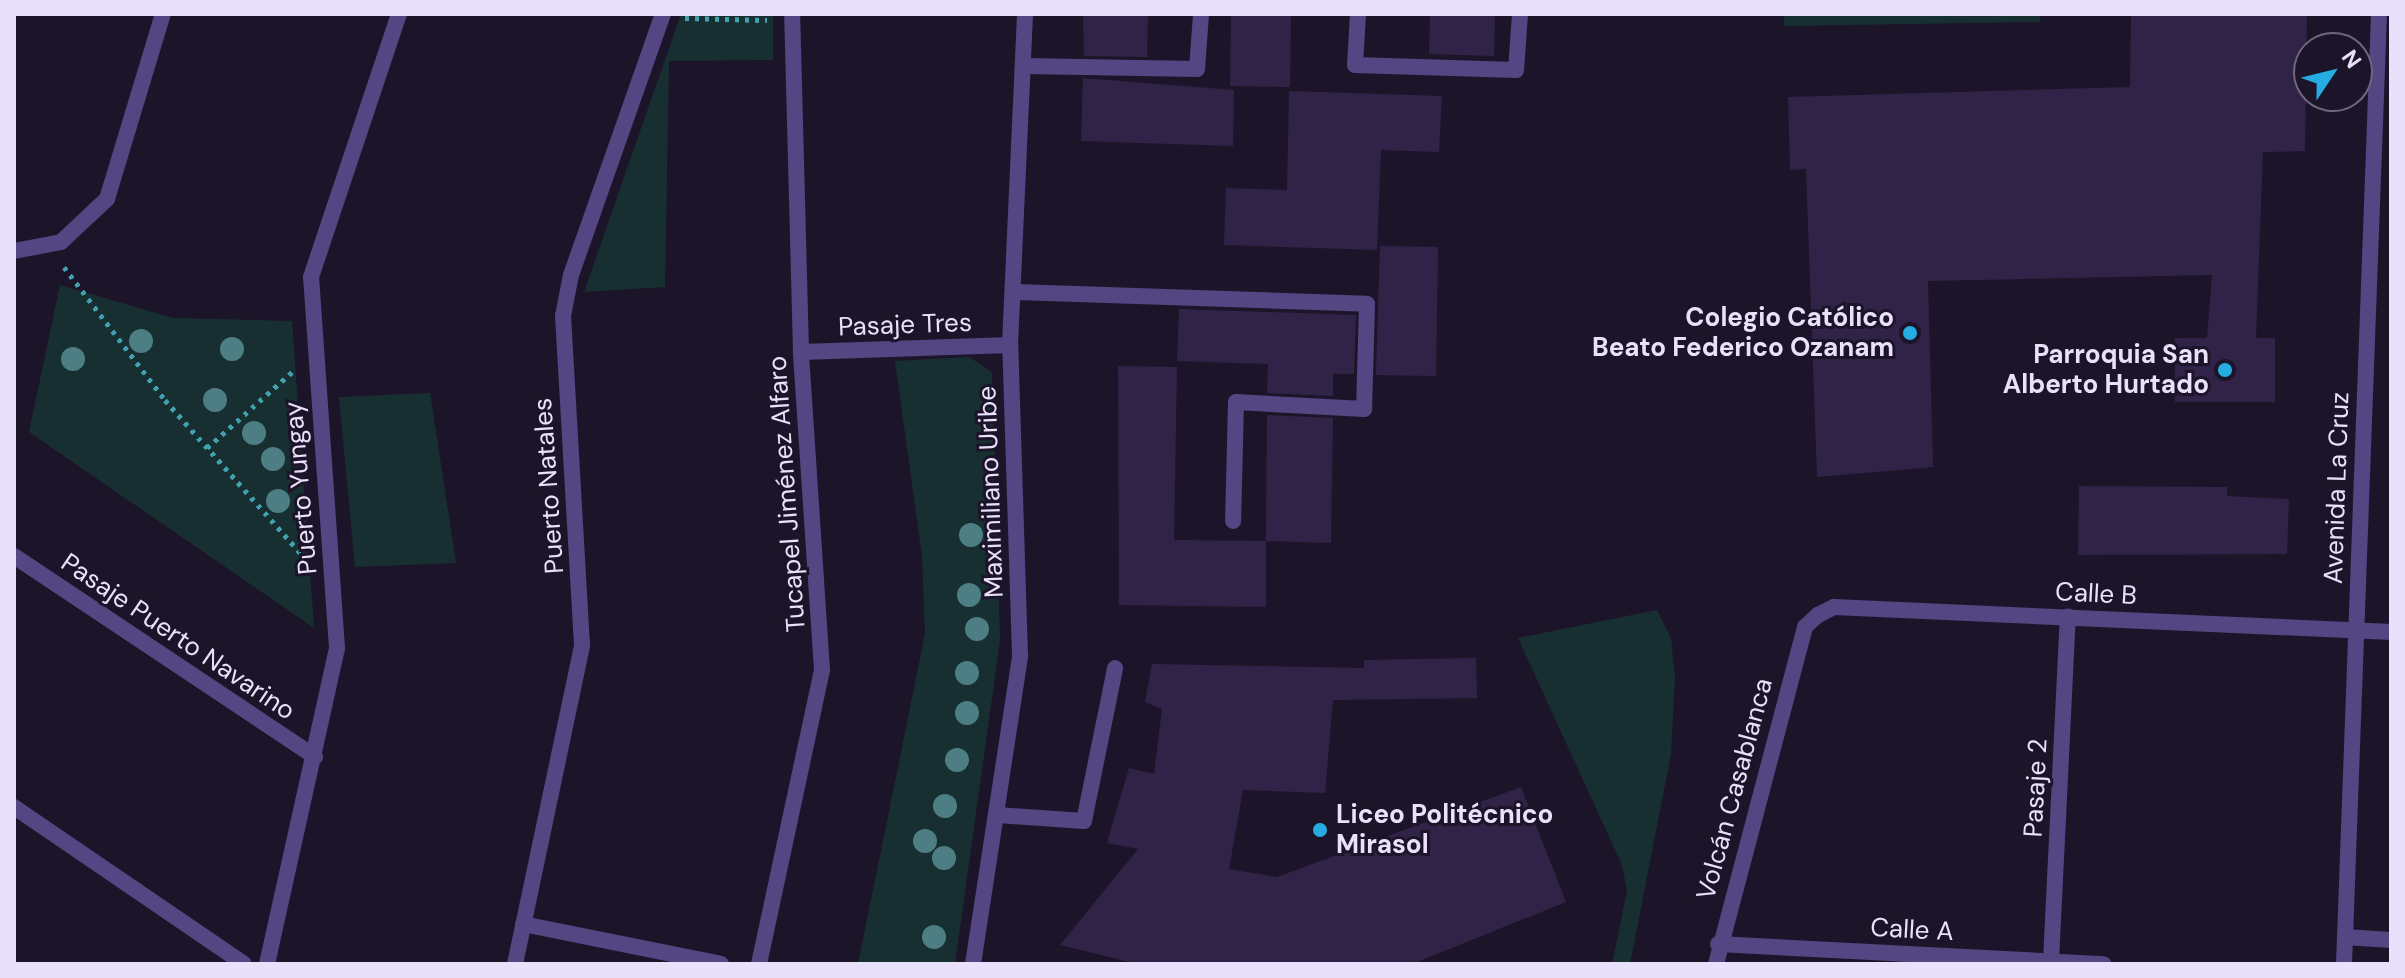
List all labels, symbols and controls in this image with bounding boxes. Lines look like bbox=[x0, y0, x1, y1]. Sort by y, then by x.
north arrow bbox=[2293, 32, 2373, 112]
text: N bbox=[2335, 44, 2368, 74]
place label: Colegio Católico Beato Federico Ozanam bbox=[1592, 302, 1894, 364]
street label: Pasaje Tres bbox=[838, 307, 972, 343]
marker: Colegio Católico Beato Federico Ozanam bbox=[1901, 324, 1919, 342]
place label: Parroquia San Alberto Hurtado bbox=[2003, 339, 2209, 400]
street label: Tucapel Jiménez Alfaro bbox=[762, 355, 812, 633]
marker: Parroquia San Alberto Hurtado bbox=[2216, 361, 2234, 379]
street label: Maximiliano Uribe bbox=[972, 386, 1010, 598]
street label: Avenida La Cruz bbox=[2318, 391, 2356, 585]
street label: Puerto Natales bbox=[527, 397, 571, 575]
street label: Puerto Yungay bbox=[278, 400, 324, 576]
street label: Pasaje Puerto Navarino bbox=[55, 547, 301, 727]
street label: Calle B bbox=[2054, 576, 2138, 612]
street label: Volcán Casablanca bbox=[1690, 675, 1780, 903]
street label: Pasaje 2 bbox=[2018, 738, 2054, 838]
place label: Liceo Politécnico Mirasol bbox=[1336, 799, 1553, 860]
marker: Liceo Politécnico Mirasol bbox=[1311, 821, 1329, 839]
street label: Calle A bbox=[1870, 912, 1954, 948]

